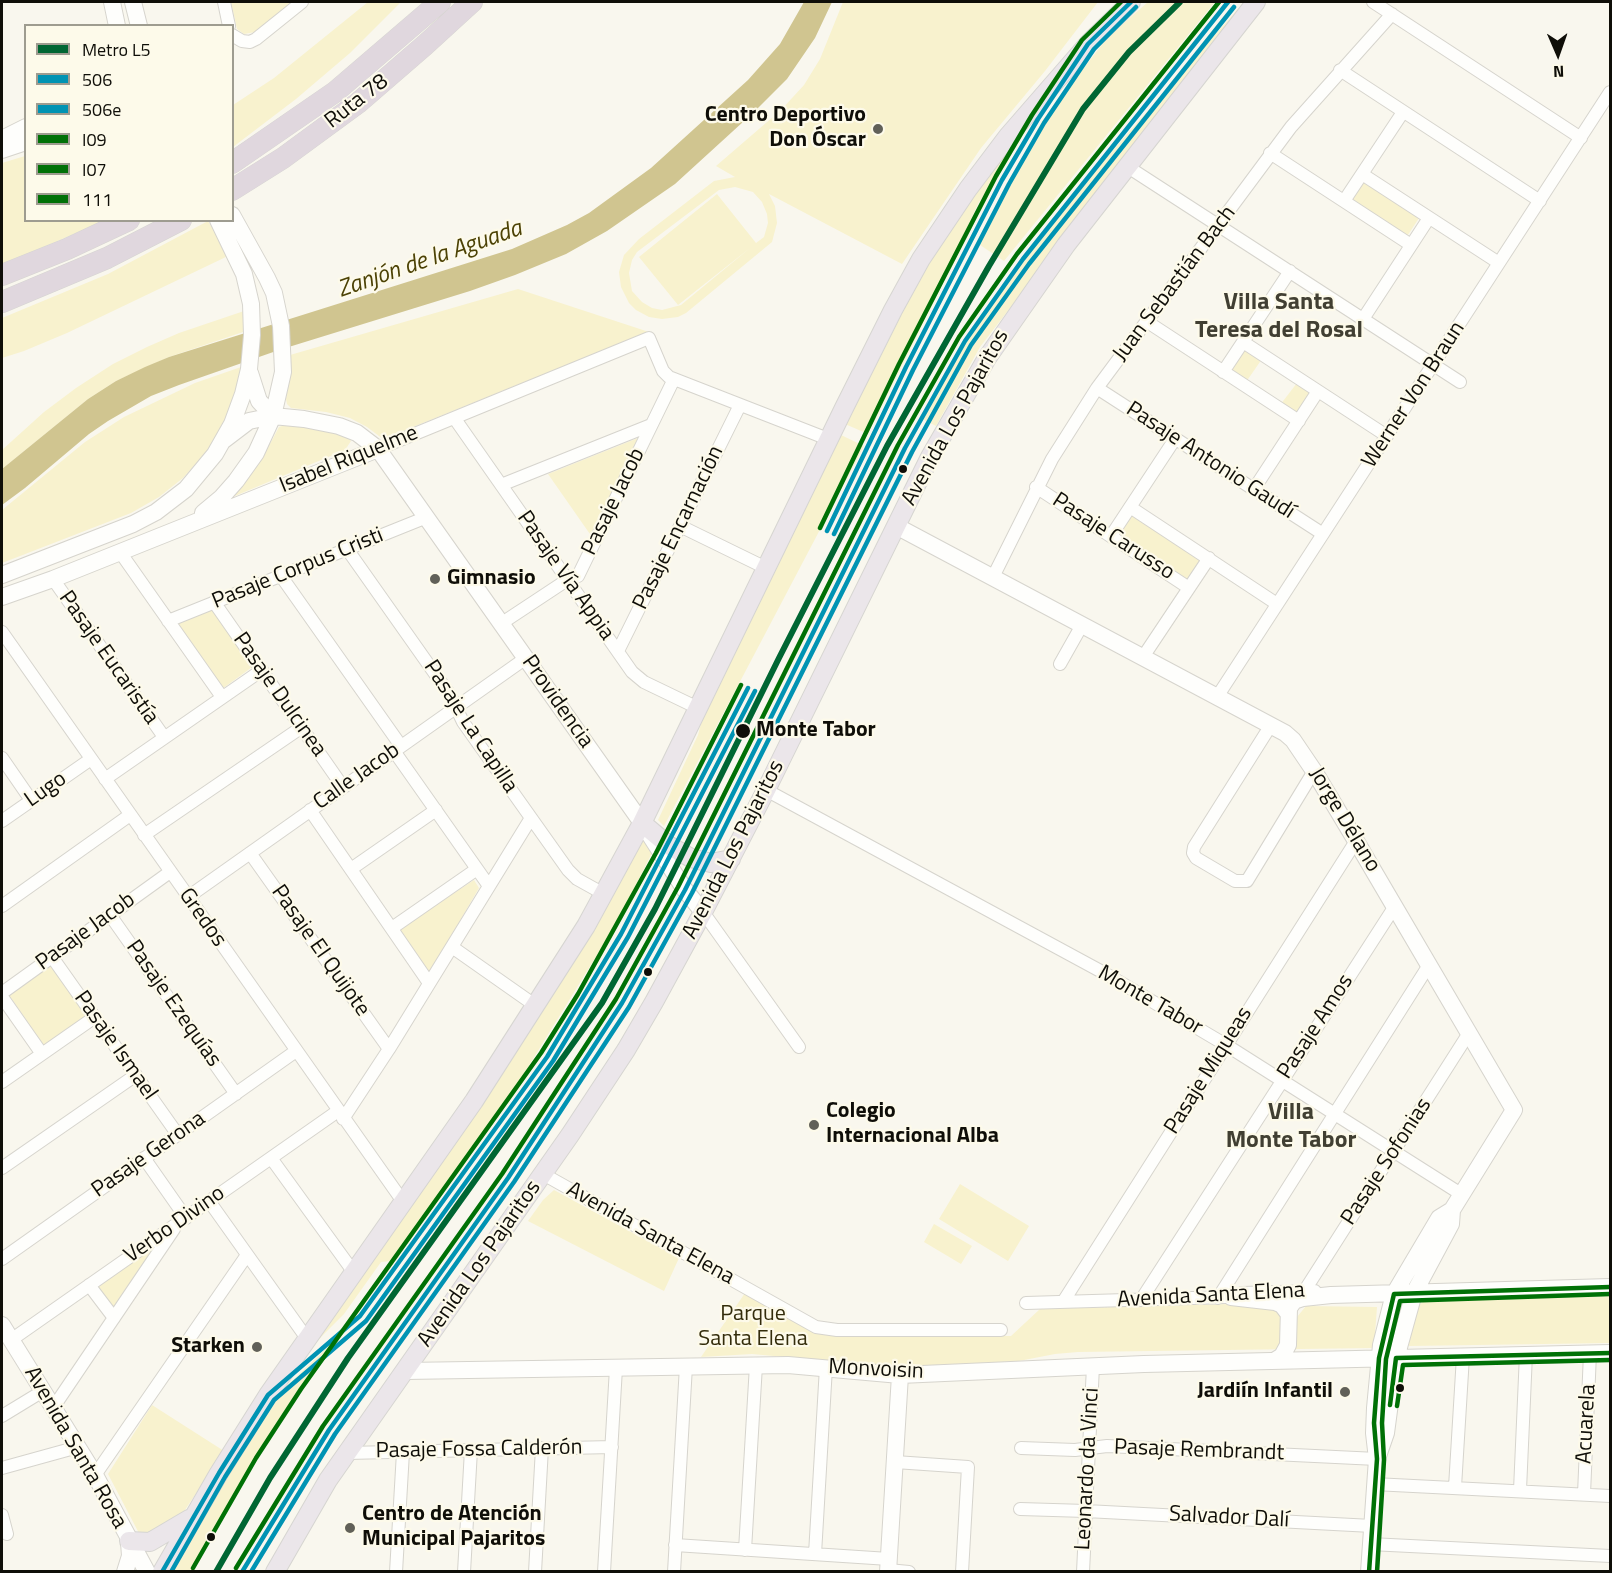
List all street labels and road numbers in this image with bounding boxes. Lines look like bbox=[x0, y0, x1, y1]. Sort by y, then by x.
street label: Ruta 78 bbox=[320, 69, 394, 135]
street label: Juan Sebastián Bach bbox=[1108, 201, 1242, 367]
street label: Werner Von Braun bbox=[1357, 317, 1471, 473]
street label: Avenida Los Pajaritos bbox=[897, 325, 1015, 511]
street label: Pasaje Antonio Gaudí bbox=[1121, 397, 1299, 525]
street label: Isabel Riquelme bbox=[276, 420, 422, 500]
street label: Pasaje Encarnación bbox=[628, 442, 730, 614]
street label: Pasaje Jacob bbox=[577, 444, 651, 560]
street label: Pasaje Carusso bbox=[1047, 488, 1179, 586]
street label: Pasaje Vía Appia bbox=[511, 506, 619, 646]
street label: Pasaje Corpus Cristi bbox=[209, 523, 387, 615]
street label: Pasaje Eucaristía bbox=[52, 586, 164, 730]
street label: Pasaje Dulcinea bbox=[227, 628, 331, 762]
street label: Providencia bbox=[515, 651, 599, 753]
street label: Pasaje La Capilla bbox=[417, 656, 523, 798]
street label: Calle Jacob bbox=[309, 738, 405, 816]
street label: Avenida Los Pajaritos bbox=[677, 756, 791, 944]
street label: Jorge Délano bbox=[1302, 763, 1386, 877]
street label: Lugo bbox=[20, 766, 72, 814]
street label: Pasaje El Quijote bbox=[265, 880, 375, 1022]
street label: Gredos bbox=[172, 884, 232, 952]
street label: Pasaje Jacob bbox=[31, 887, 141, 977]
street label: Pasaje Ezequías bbox=[120, 936, 226, 1072]
street label: Monte Tabor bbox=[1093, 960, 1207, 1042]
street label: Pasaje Amos bbox=[1272, 970, 1360, 1084]
street label: Pasaje Ismael bbox=[68, 986, 162, 1106]
street label: Pasaje Miqueas bbox=[1159, 1003, 1259, 1139]
street label: Pasaje Sofonias bbox=[1336, 1094, 1438, 1230]
street label: Pasaje Gerona bbox=[87, 1106, 211, 1204]
street label: Avenida Los Pajaritos bbox=[413, 1176, 547, 1352]
street label: Avenida Santa Elena bbox=[561, 1177, 739, 1291]
street label: Verbo Divino bbox=[120, 1181, 230, 1269]
street label: Avenida Santa Elena bbox=[1117, 1278, 1305, 1314]
street label: Monvoisin bbox=[828, 1354, 924, 1386]
street label: Avenida Santa Rosa bbox=[18, 1362, 132, 1534]
street label: Acuarela bbox=[1572, 1383, 1602, 1465]
street label: Leonardo da Vinci bbox=[1071, 1387, 1105, 1551]
street label: Pasaje Fossa Calderón bbox=[375, 1435, 583, 1465]
street label: Pasaje Rembrandt bbox=[1113, 1435, 1285, 1467]
street label: Salvador Dalí bbox=[1168, 1502, 1290, 1534]

